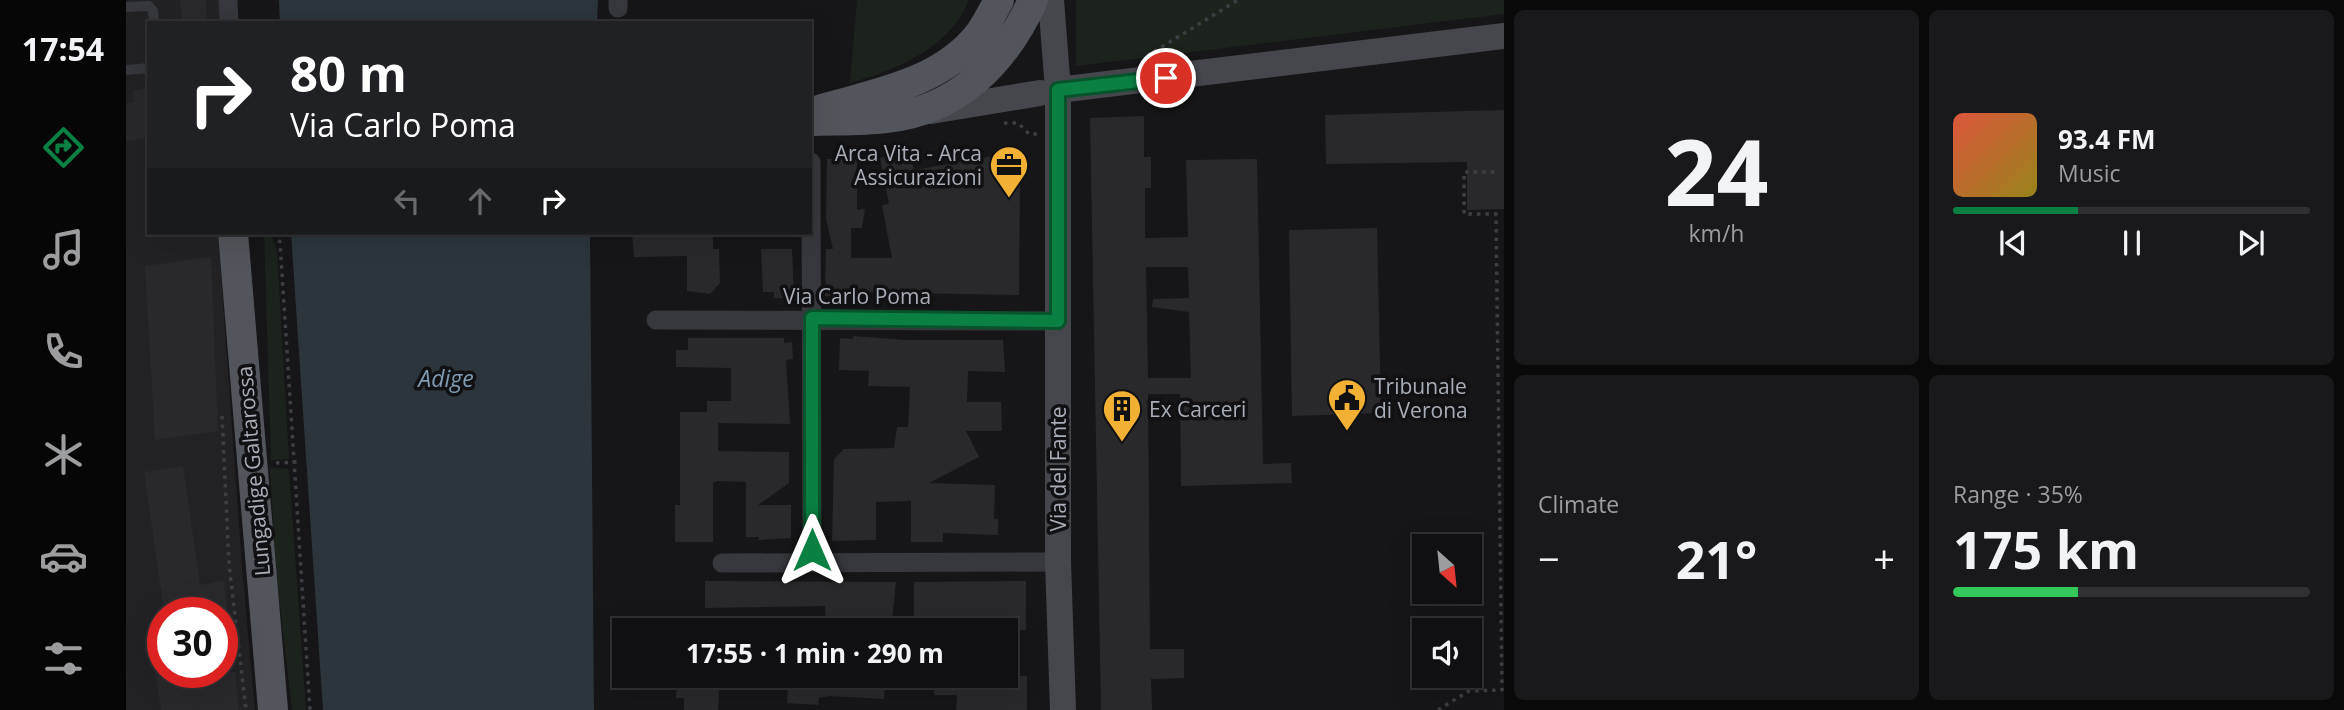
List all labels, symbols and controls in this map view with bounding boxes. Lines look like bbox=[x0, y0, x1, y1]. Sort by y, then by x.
text: 17:54 bbox=[22, 27, 104, 70]
text: 80 m bbox=[290, 40, 407, 106]
pin bbox=[1136, 48, 1196, 108]
icon: right bbox=[175, 49, 266, 140]
icon: arrive bbox=[1147, 59, 1185, 97]
text: Via Carlo Poma bbox=[290, 103, 516, 146]
text: 24 bbox=[1664, 109, 1769, 233]
text: 93.4 FM bbox=[2058, 121, 2156, 157]
icon: directions bbox=[39, 123, 88, 172]
place label: Arca Vita - Arca Assicurazioni bbox=[835, 139, 982, 191]
office icon: Arca Vita - Arca Assicurazioni bbox=[988, 144, 1030, 199]
text: Music bbox=[2058, 157, 2121, 189]
icon: left bbox=[388, 182, 426, 220]
icon: ahead bbox=[461, 182, 499, 220]
icon: right bbox=[534, 182, 572, 220]
text: km/h bbox=[1689, 217, 1744, 249]
icon: previous bbox=[1994, 224, 2032, 262]
icon: pause bbox=[2113, 224, 2151, 262]
icon: next bbox=[2232, 224, 2270, 262]
icon: music bbox=[39, 225, 88, 274]
street label: Via Carlo Poma bbox=[783, 282, 931, 310]
icon: phone bbox=[39, 327, 88, 376]
water label: Adige bbox=[416, 362, 474, 394]
street label: Lungadige Galtarossa bbox=[230, 365, 276, 577]
place label: Tribunale di Verona bbox=[1374, 372, 1468, 424]
public building icon: Tribunale di Verona bbox=[1326, 377, 1368, 432]
building icon: Ex Carceri bbox=[1101, 388, 1143, 443]
place label: Ex Carceri bbox=[1149, 395, 1246, 423]
street label: Via del Fante bbox=[1044, 406, 1072, 532]
icon: climate bbox=[39, 430, 88, 479]
text: Range · 35% bbox=[1953, 478, 2083, 510]
text: Climate bbox=[1538, 488, 1619, 520]
position arrow bbox=[775, 513, 849, 587]
text: 175 km bbox=[1953, 513, 2139, 584]
text: 21° bbox=[1676, 523, 1757, 594]
icon: car bbox=[39, 532, 88, 581]
text: − bbox=[1538, 532, 1560, 584]
text: + bbox=[1873, 532, 1895, 584]
north arrow bbox=[1412, 534, 1482, 604]
map controls bbox=[1412, 534, 1482, 688]
speed limit sign: 30 bbox=[147, 597, 238, 688]
button: sound bbox=[1412, 618, 1482, 688]
icon: filters bbox=[39, 634, 88, 683]
text: 17:55 · 1 min · 290 m bbox=[686, 635, 944, 671]

